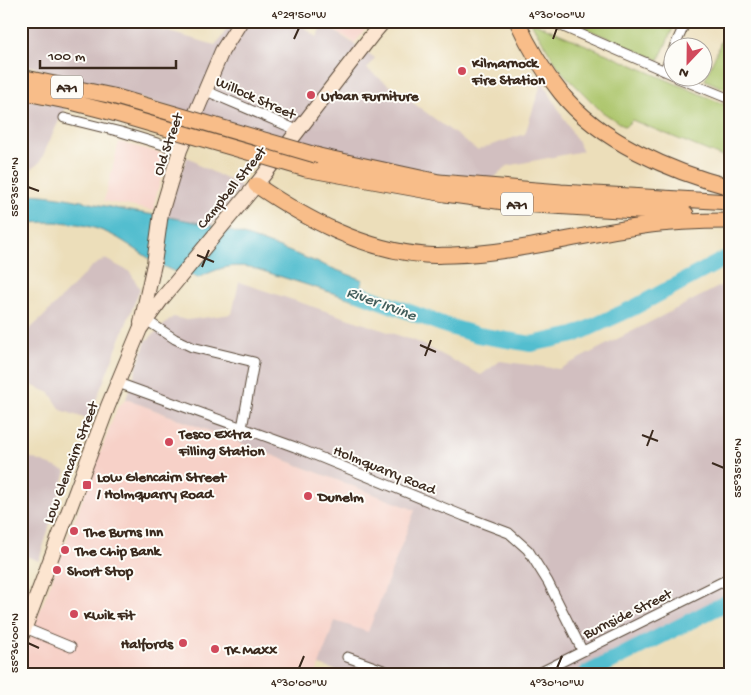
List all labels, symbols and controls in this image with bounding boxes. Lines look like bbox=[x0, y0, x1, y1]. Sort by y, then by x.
text: 4°29'50"W bbox=[272, 9, 326, 23]
text: 4°30'00"W bbox=[529, 9, 585, 23]
scale bar bbox=[40, 38, 176, 70]
north arrow bbox=[664, 38, 714, 88]
text: 100 m bbox=[47, 48, 86, 66]
place label: Kilmarnock Fire Station bbox=[471, 55, 546, 90]
text: N bbox=[677, 62, 691, 81]
marker: Kilmarnock Fire Station bbox=[456, 65, 468, 77]
street label: Willock Street bbox=[212, 73, 300, 125]
road number: A71 bbox=[51, 75, 83, 98]
place label: Urban Furniture bbox=[321, 88, 420, 106]
marker: Urban Furniture bbox=[305, 89, 317, 101]
street label: Old Street bbox=[150, 109, 189, 178]
street label: Campbell Street bbox=[194, 142, 272, 233]
text: 55°35'50"N bbox=[9, 157, 23, 217]
road number: A71 bbox=[501, 192, 533, 215]
water label: River Irvine bbox=[343, 284, 419, 327]
street label: Low Glencairn Street bbox=[40, 398, 104, 526]
place label: Tesco Extra Filling Station bbox=[178, 426, 266, 461]
marker: Tesco Extra Filling Station bbox=[163, 436, 175, 448]
text: 55°35'50"N bbox=[732, 438, 746, 498]
street label: Holmquarry Road bbox=[330, 442, 439, 500]
place label: Low Glencairn Street / Holmquarry Road bbox=[96, 469, 228, 504]
marker: Low Glencairn Street / Holmquarry Road bbox=[81, 479, 93, 491]
place label: Dunelm bbox=[316, 489, 364, 507]
marker: Dunelm bbox=[302, 490, 314, 502]
place label: The Burns Inn bbox=[83, 524, 164, 542]
marker: The Burns Inn bbox=[68, 525, 80, 537]
place label: The Chip Bank bbox=[74, 543, 163, 561]
marker: The Chip Bank bbox=[59, 544, 71, 556]
place label: Short Stop bbox=[67, 563, 134, 581]
marker: Short Stop bbox=[51, 564, 63, 576]
street label: Burnside Street bbox=[580, 585, 677, 644]
place label: Kwik Fit bbox=[83, 607, 136, 625]
marker: Kwik Fit bbox=[68, 608, 80, 620]
text: 55°36'00"N bbox=[9, 613, 23, 673]
place label: Halfords bbox=[121, 636, 174, 654]
marker: Halfords bbox=[177, 637, 189, 649]
place label: TK Maxx bbox=[224, 642, 277, 660]
marker: TK Maxx bbox=[209, 643, 221, 655]
text: 4°30'00"W bbox=[271, 677, 327, 691]
text: 4°30'10"W bbox=[530, 677, 584, 691]

